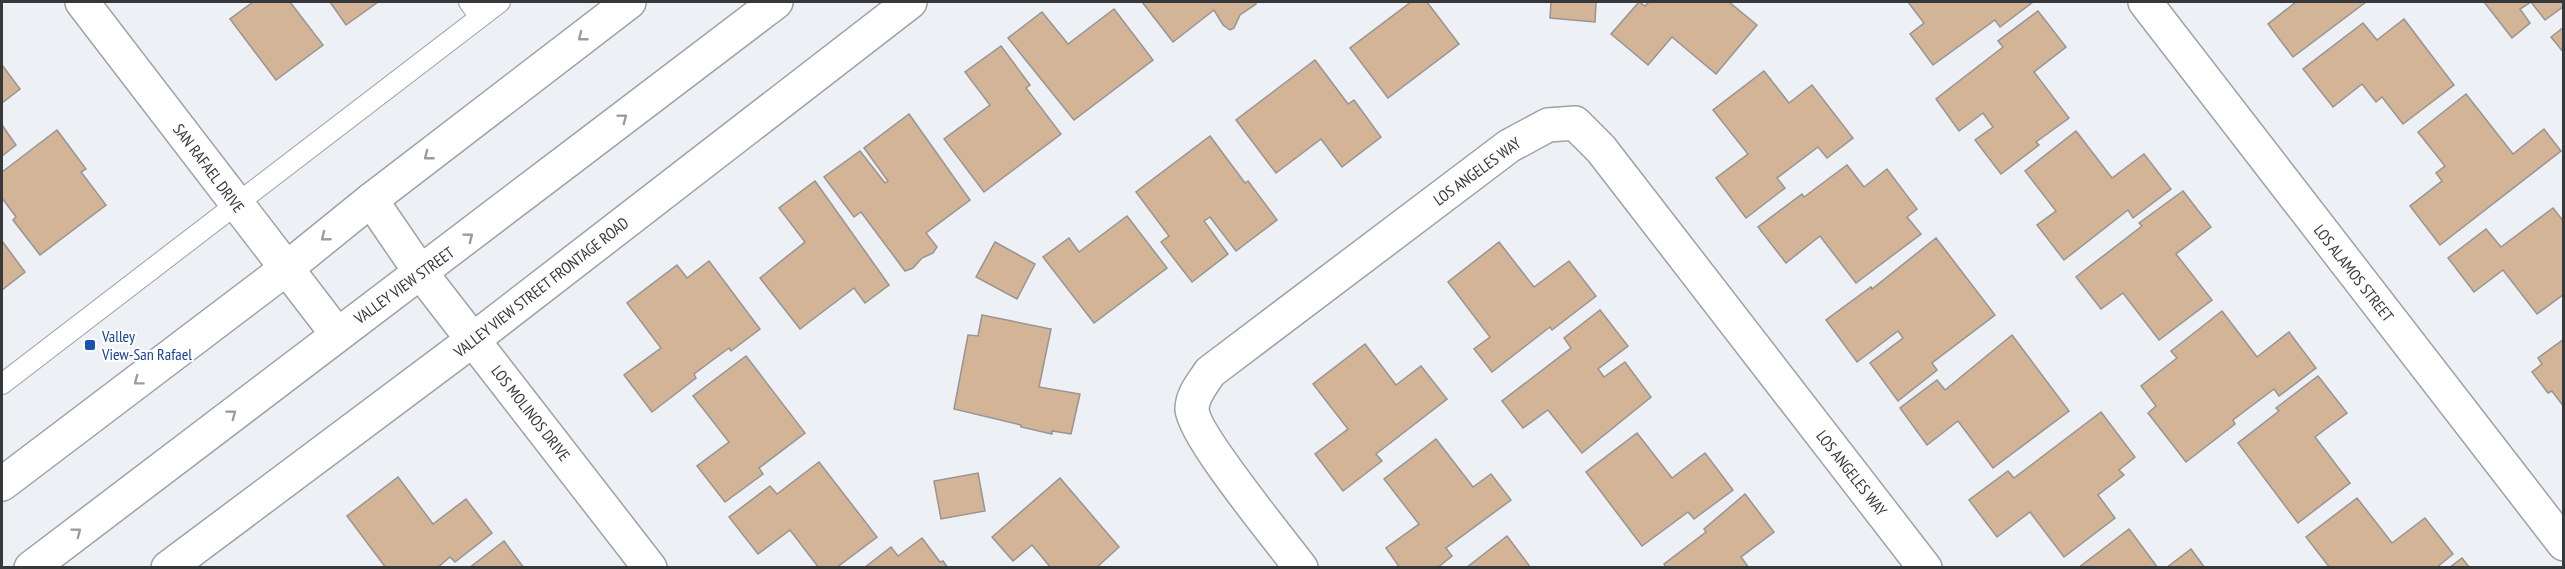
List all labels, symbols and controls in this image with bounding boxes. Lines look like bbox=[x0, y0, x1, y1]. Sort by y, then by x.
one-way arrow bbox=[578, 30, 589, 41]
one-way arrow bbox=[617, 115, 628, 126]
street label: SAN RAFAEL DRIVE bbox=[169, 120, 249, 216]
street label: LOS ANGELES WAY bbox=[1429, 132, 1525, 209]
one-way arrow bbox=[423, 149, 434, 160]
street label: VALLEY VIEW STREET FRONTAGE ROAD bbox=[449, 213, 632, 362]
street label: LOS ALAMOS STREET bbox=[2310, 220, 2398, 326]
one-way arrow bbox=[321, 229, 332, 240]
one-way arrow bbox=[462, 233, 473, 244]
street label: VALLEY VIEW STREET bbox=[349, 242, 458, 329]
place label: Valley View-San Rafael bbox=[101, 326, 192, 364]
marker: Valley View-San Rafael bbox=[83, 338, 97, 352]
street label: LOS MOLINOS DRIVE bbox=[487, 361, 575, 465]
one-way arrow bbox=[133, 374, 144, 385]
one-way arrow bbox=[226, 410, 237, 421]
street label: LOS ANGELES WAY bbox=[1812, 426, 1892, 520]
one-way arrow bbox=[71, 528, 82, 539]

